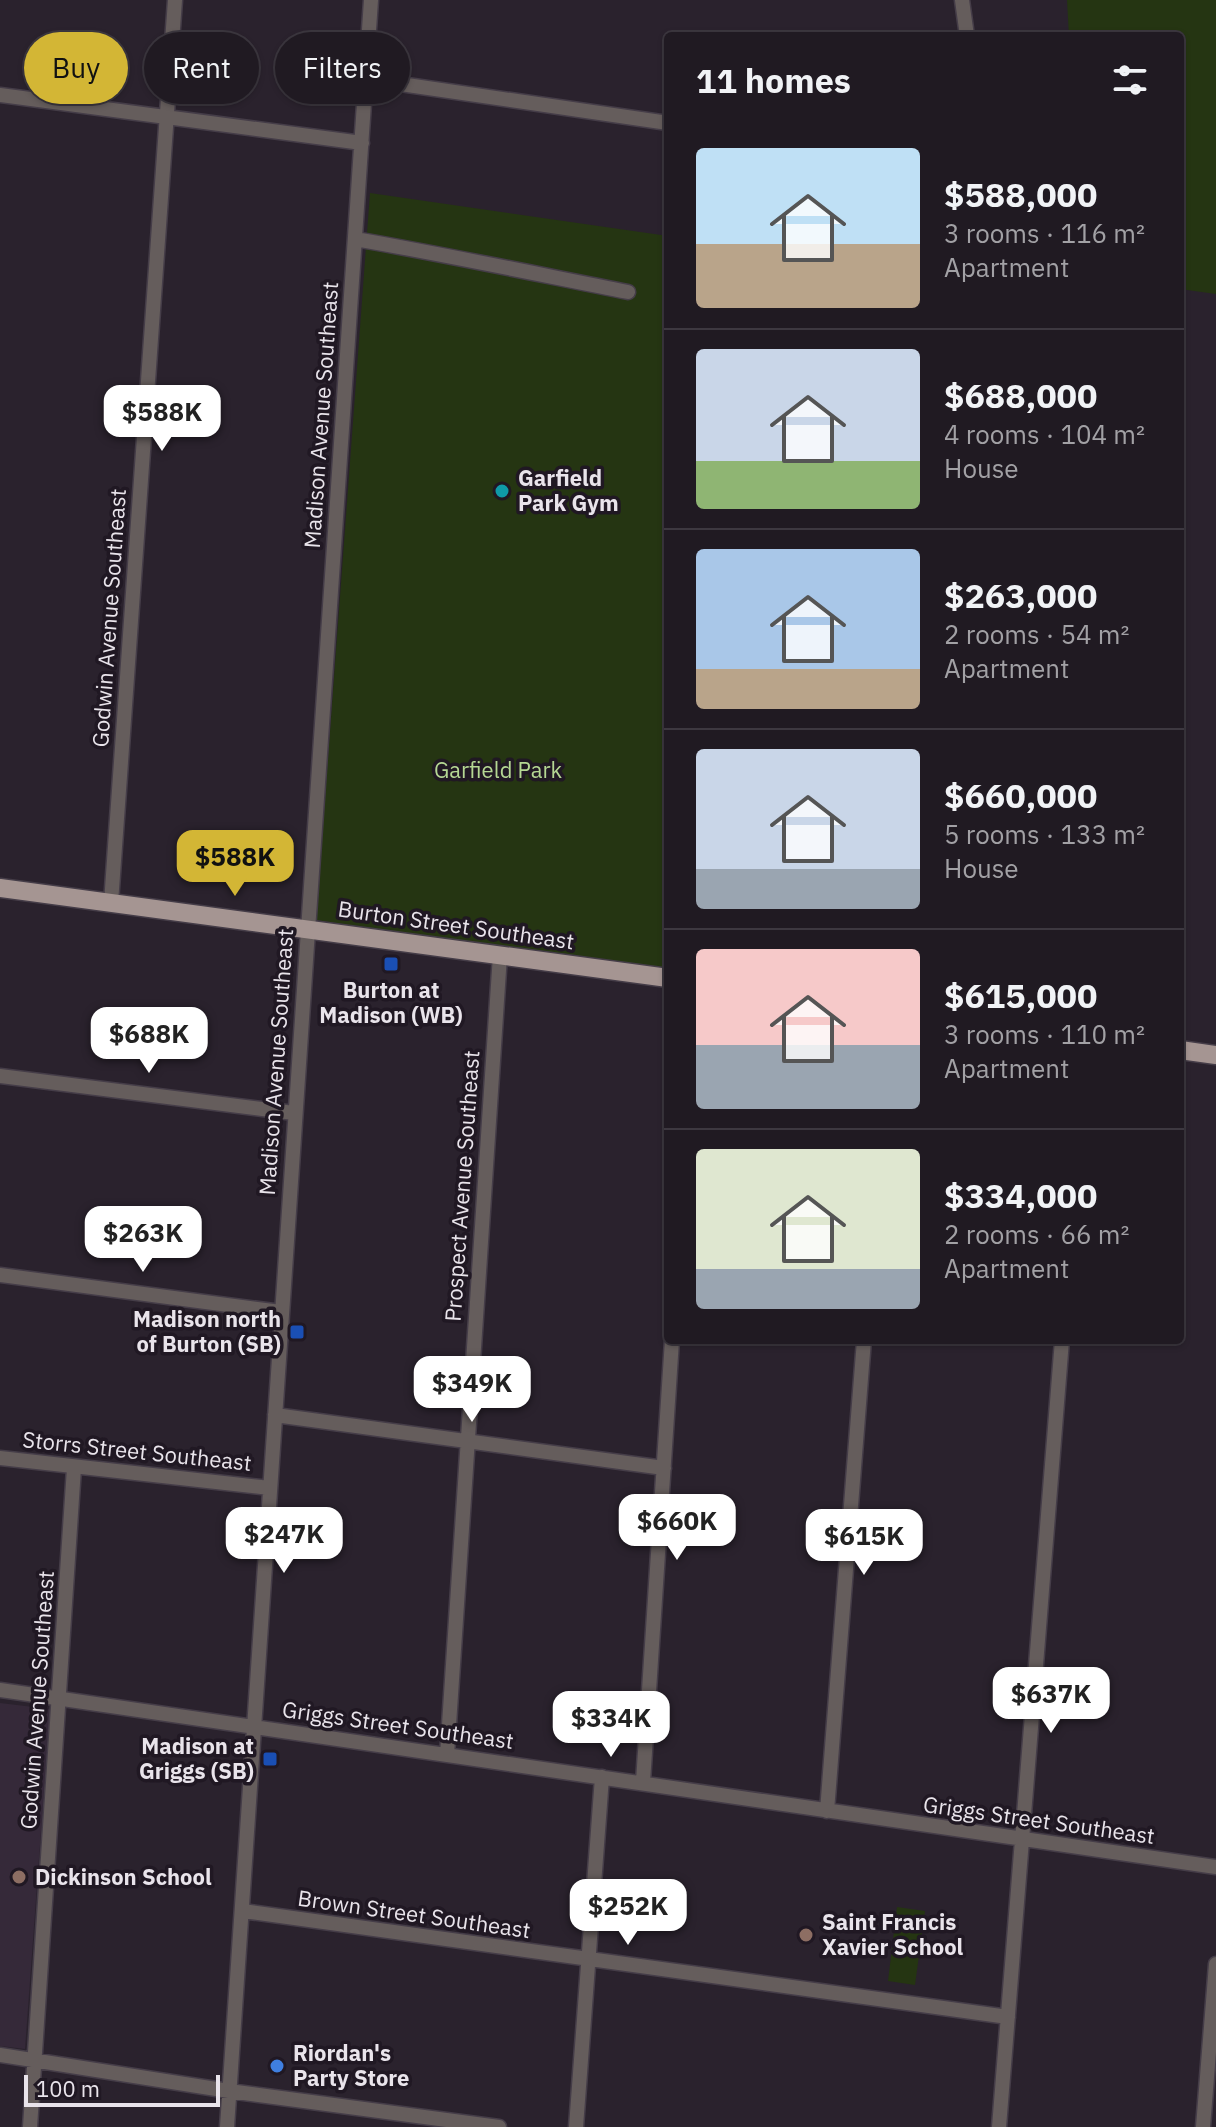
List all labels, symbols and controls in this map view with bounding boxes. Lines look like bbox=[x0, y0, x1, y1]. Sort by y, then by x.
chip: Buy bbox=[24, 32, 128, 104]
chip: Rent bbox=[144, 32, 259, 104]
chip: Filters bbox=[275, 32, 410, 104]
text: 11 homes bbox=[696, 58, 851, 102]
icon: filters bbox=[1108, 58, 1152, 102]
text: $588,000 bbox=[944, 172, 1097, 216]
icon: home bbox=[760, 180, 856, 276]
text: 3 rooms · 116 m² bbox=[944, 216, 1145, 250]
text: Apartment bbox=[944, 250, 1069, 284]
street label: Madison Avenue Southeast bbox=[297, 281, 344, 549]
text: $688,000 bbox=[944, 373, 1097, 417]
icon: home bbox=[760, 381, 856, 477]
pin: $588K bbox=[106, 385, 218, 453]
text: $588K bbox=[122, 394, 202, 428]
text: 4 rooms · 104 m² bbox=[944, 417, 1145, 451]
text: House bbox=[944, 451, 1019, 485]
place label: Garfield Park Gym bbox=[518, 463, 619, 517]
marker: Garfield Park Gym bbox=[493, 482, 511, 500]
street label: Godwin Avenue Southeast bbox=[85, 488, 132, 748]
text: $263,000 bbox=[944, 573, 1097, 617]
icon: home bbox=[760, 581, 856, 677]
text: 2 rooms · 54 m² bbox=[944, 617, 1129, 651]
text: Apartment bbox=[944, 651, 1069, 685]
park label: Garfield Park bbox=[434, 755, 563, 784]
text: $660,000 bbox=[944, 773, 1097, 817]
icon: home bbox=[760, 781, 856, 877]
text: 5 rooms · 133 m² bbox=[944, 817, 1145, 851]
pin: $588K bbox=[179, 830, 291, 898]
text: $588K bbox=[195, 839, 275, 873]
text: House bbox=[944, 851, 1019, 885]
street label: Burton Street Southeast bbox=[336, 894, 576, 955]
street label: Madison Avenue Southeast bbox=[252, 928, 299, 1196]
marker: Burton at Madison (WB) bbox=[382, 955, 400, 973]
text: $615,000 bbox=[944, 973, 1097, 1017]
place label: Burton at Madison (WB) bbox=[319, 975, 463, 1029]
icon: home bbox=[760, 981, 856, 1077]
pin: $688K bbox=[93, 1007, 205, 1075]
text: $688K bbox=[109, 1016, 189, 1050]
text: 3 rooms · 110 m² bbox=[944, 1017, 1145, 1051]
street label: Prospect Avenue Southeast bbox=[438, 1050, 485, 1322]
text: Apartment bbox=[944, 1051, 1069, 1085]
text: $334,000 bbox=[944, 1173, 1097, 1217]
icon: home bbox=[760, 1181, 856, 1277]
pin: $263K bbox=[87, 1206, 199, 1274]
text: $263K bbox=[103, 1215, 183, 1249]
text: 2 rooms · 66 m² bbox=[944, 1217, 1129, 1251]
text: Apartment bbox=[944, 1251, 1069, 1285]
place label: Madison north of Burton (SB) bbox=[133, 1304, 281, 1358]
marker: Madison north of Burton (SB) bbox=[288, 1323, 306, 1341]
pin: $349K bbox=[416, 1356, 528, 1424]
text: $349K bbox=[432, 1365, 512, 1399]
street label: Storrs Street Southeast bbox=[21, 1424, 253, 1477]
pin: $660K bbox=[621, 1494, 733, 1562]
text: $660K bbox=[637, 1503, 717, 1537]
pin: $247K bbox=[228, 1507, 340, 1575]
pin: $615K bbox=[808, 1509, 920, 1577]
text: $247K bbox=[244, 1516, 324, 1550]
text: $615K bbox=[824, 1518, 904, 1552]
street label: Godwin Avenue Southeast bbox=[13, 1570, 60, 1830]
pin: $637K bbox=[995, 1667, 1107, 1735]
text: $637K bbox=[1011, 1676, 1091, 1710]
pin: $334K bbox=[555, 1691, 667, 1759]
street label: Griggs Street Southeast bbox=[280, 1694, 516, 1755]
text: $334K bbox=[571, 1700, 651, 1734]
place label: Madison at Griggs (SB) bbox=[139, 1731, 254, 1785]
marker: Madison at Griggs (SB) bbox=[261, 1750, 279, 1768]
street label: Griggs Street Southeast bbox=[921, 1789, 1157, 1850]
place label: Dickinson School bbox=[35, 1862, 212, 1891]
marker: Dickinson School bbox=[10, 1868, 28, 1886]
pin: $252K bbox=[572, 1879, 684, 1947]
street label: Brown Street Southeast bbox=[296, 1883, 532, 1944]
text: $252K bbox=[588, 1888, 668, 1922]
place label: Saint Francis Xavier School bbox=[822, 1907, 964, 1961]
marker: Saint Francis Xavier School bbox=[797, 1926, 815, 1944]
place label: Riordan's Party Store bbox=[293, 2038, 409, 2092]
marker: Riordan's Party Store bbox=[268, 2057, 286, 2075]
scale bar bbox=[24, 2071, 220, 2107]
text: 100 m bbox=[36, 2074, 100, 2103]

